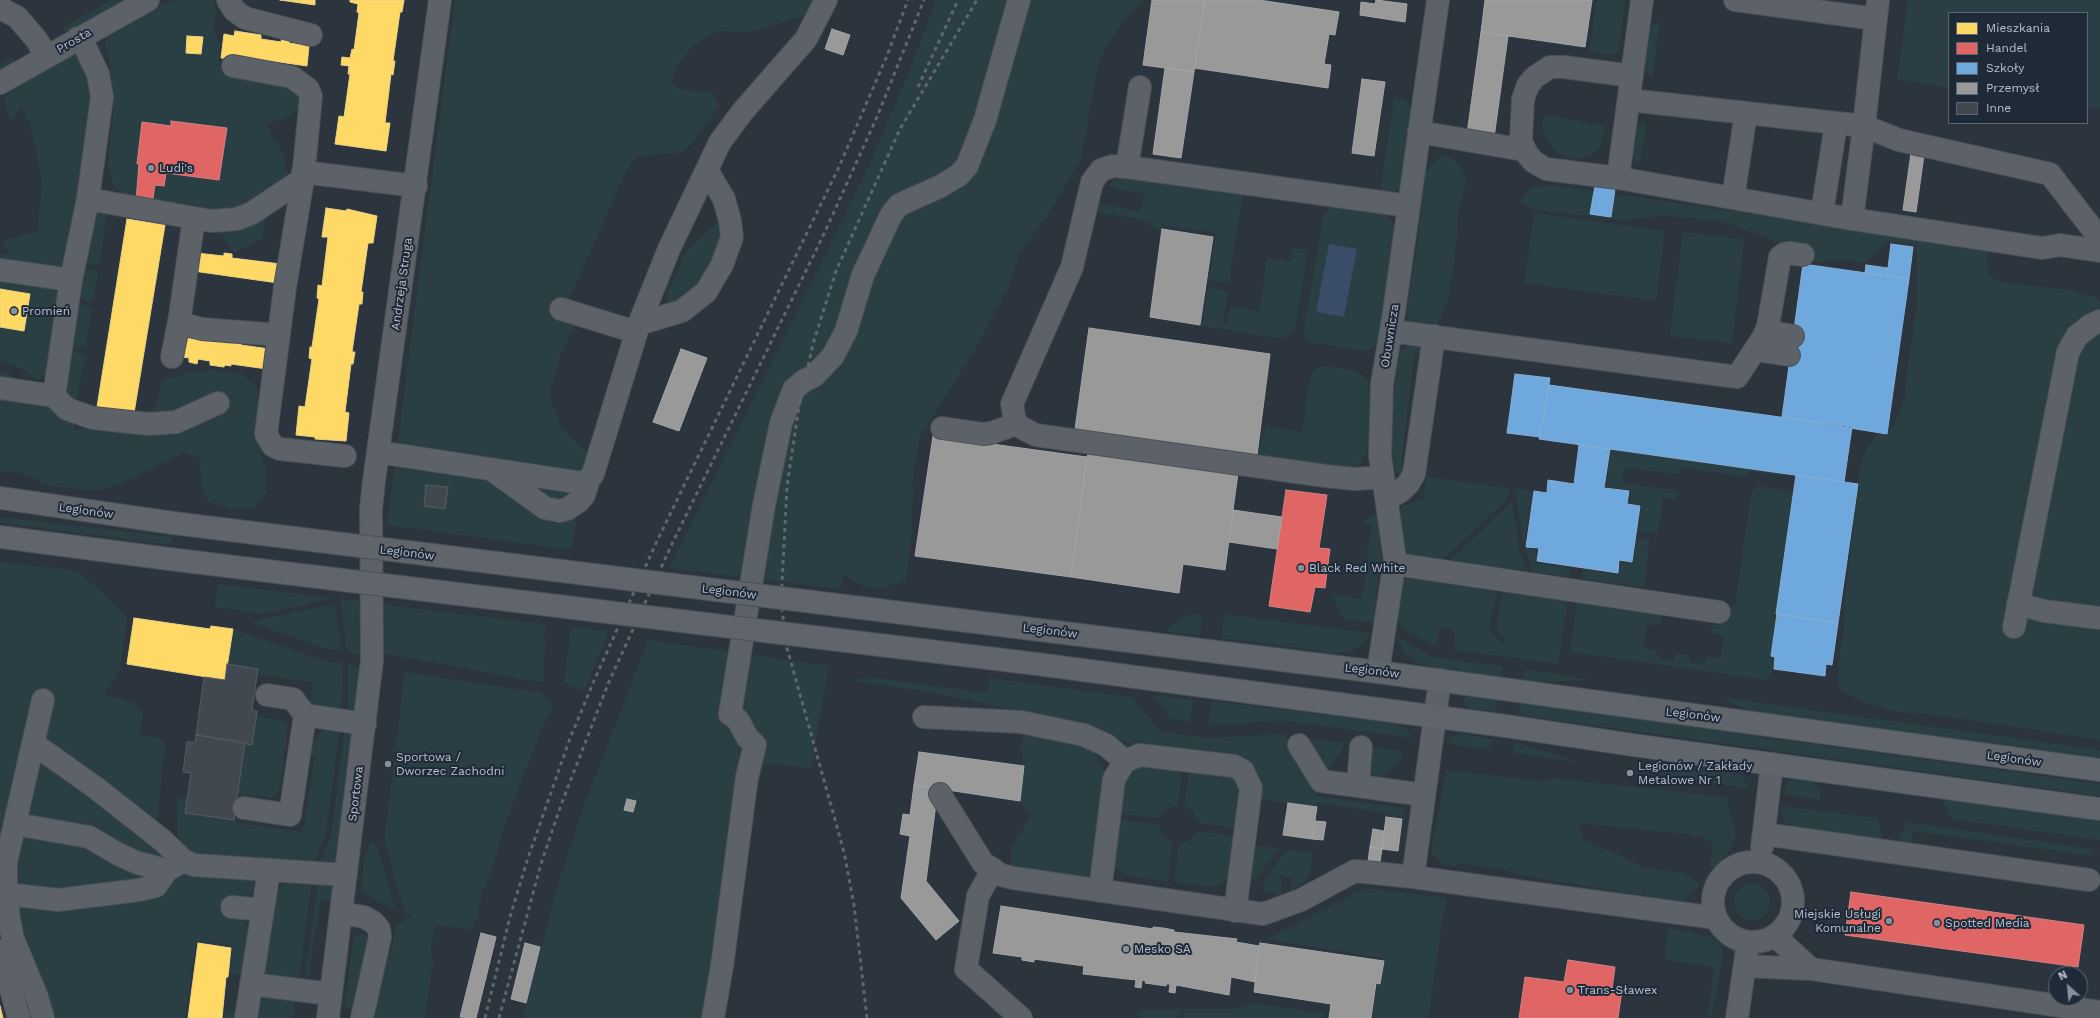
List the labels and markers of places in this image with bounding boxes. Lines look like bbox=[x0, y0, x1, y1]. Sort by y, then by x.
place label: Ludi's bbox=[159, 161, 193, 175]
marker: Ludi's bbox=[146, 163, 156, 173]
place label: Promień bbox=[22, 304, 70, 318]
marker: Promień bbox=[9, 306, 19, 316]
place label: Black Red White bbox=[1309, 561, 1405, 575]
marker: Black Red White bbox=[1296, 563, 1306, 573]
place label: Sportowa / Dworzec Zachodni bbox=[396, 750, 504, 778]
marker: Sportowa / Dworzec Zachodni bbox=[383, 759, 393, 769]
place label: Legionów / Zakłady Metalowe Nr 1 bbox=[1638, 759, 1752, 787]
marker: Legionów / Zakłady Metalowe Nr 1 bbox=[1625, 768, 1635, 778]
place label: Miejskie Usługi Komunalne bbox=[1794, 907, 1881, 935]
marker: Miejskie Usługi Komunalne bbox=[1884, 916, 1894, 926]
place label: Spotted Media bbox=[1945, 916, 2030, 930]
marker: Spotted Media bbox=[1932, 918, 1942, 928]
place label: Mesko SA bbox=[1134, 942, 1191, 956]
marker: Mesko SA bbox=[1121, 944, 1131, 954]
place label: Trans-Sławex bbox=[1578, 983, 1657, 997]
marker: Trans-Sławex bbox=[1565, 985, 1575, 995]

